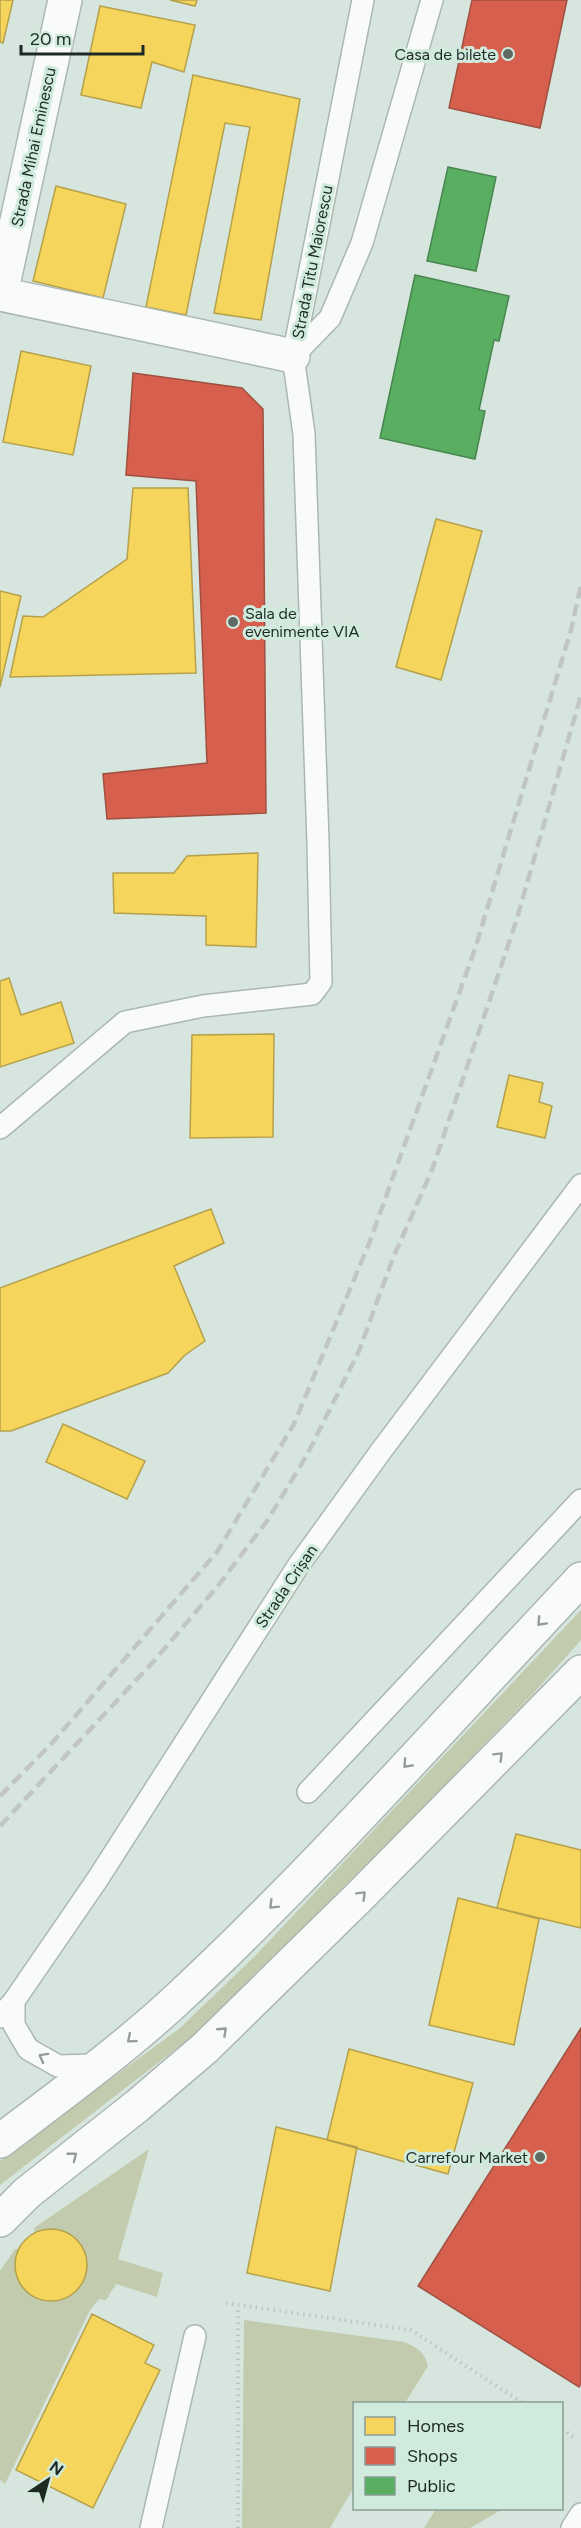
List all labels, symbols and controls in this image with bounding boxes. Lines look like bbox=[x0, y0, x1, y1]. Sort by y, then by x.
scale bar bbox=[21, 18, 142, 56]
text: 20 m bbox=[30, 28, 71, 50]
place label: Casa de bilete bbox=[395, 45, 496, 64]
marker: Casa de bilete bbox=[501, 47, 515, 61]
street label: Strada Mihai Eminescu bbox=[7, 66, 60, 229]
street label: Strada Titu Maiorescu bbox=[288, 184, 337, 341]
place label: Sala de evenimente VIA bbox=[245, 604, 359, 641]
marker: Sala de evenimente VIA bbox=[226, 615, 240, 629]
street label: Strada Crișan bbox=[252, 1541, 321, 1631]
one-way arrow bbox=[537, 1615, 548, 1626]
one-way arrow bbox=[491, 1752, 502, 1763]
one-way arrow bbox=[403, 1757, 414, 1768]
one-way arrow bbox=[354, 1891, 365, 1902]
one-way arrow bbox=[269, 1897, 280, 1908]
one-way arrow bbox=[215, 2028, 226, 2039]
one-way arrow bbox=[127, 2031, 138, 2042]
one-way arrow bbox=[39, 2053, 49, 2064]
place label: Carrefour Market bbox=[406, 2148, 528, 2167]
marker: Carrefour Market bbox=[533, 2150, 547, 2164]
one-way arrow bbox=[66, 2153, 77, 2164]
legend bbox=[353, 2402, 563, 2510]
text: Homes bbox=[407, 2415, 465, 2437]
text: Shops bbox=[407, 2445, 458, 2467]
north arrow bbox=[18, 2450, 78, 2510]
text: N bbox=[46, 2457, 67, 2480]
text: Public bbox=[407, 2475, 456, 2497]

